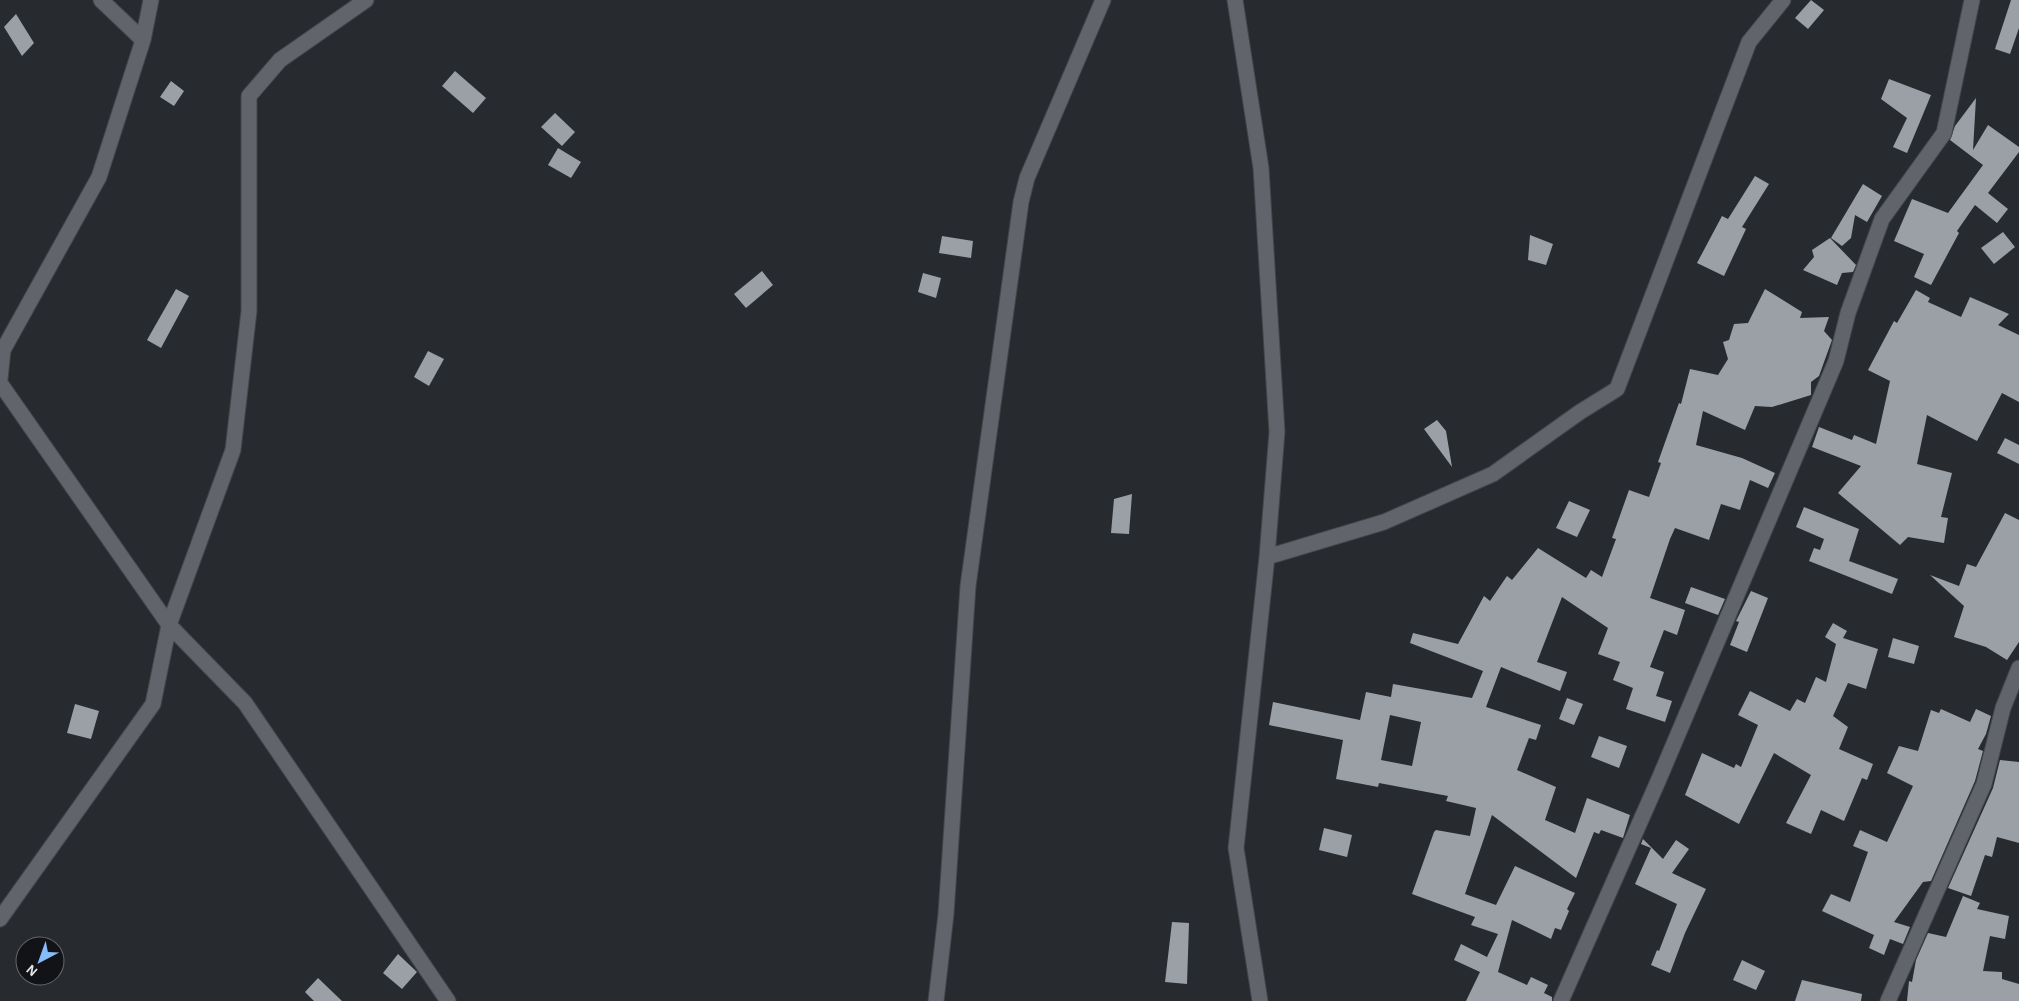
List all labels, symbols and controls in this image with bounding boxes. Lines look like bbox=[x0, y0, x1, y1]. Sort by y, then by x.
north arrow bbox=[15, 936, 65, 986]
text: N bbox=[24, 962, 40, 979]

